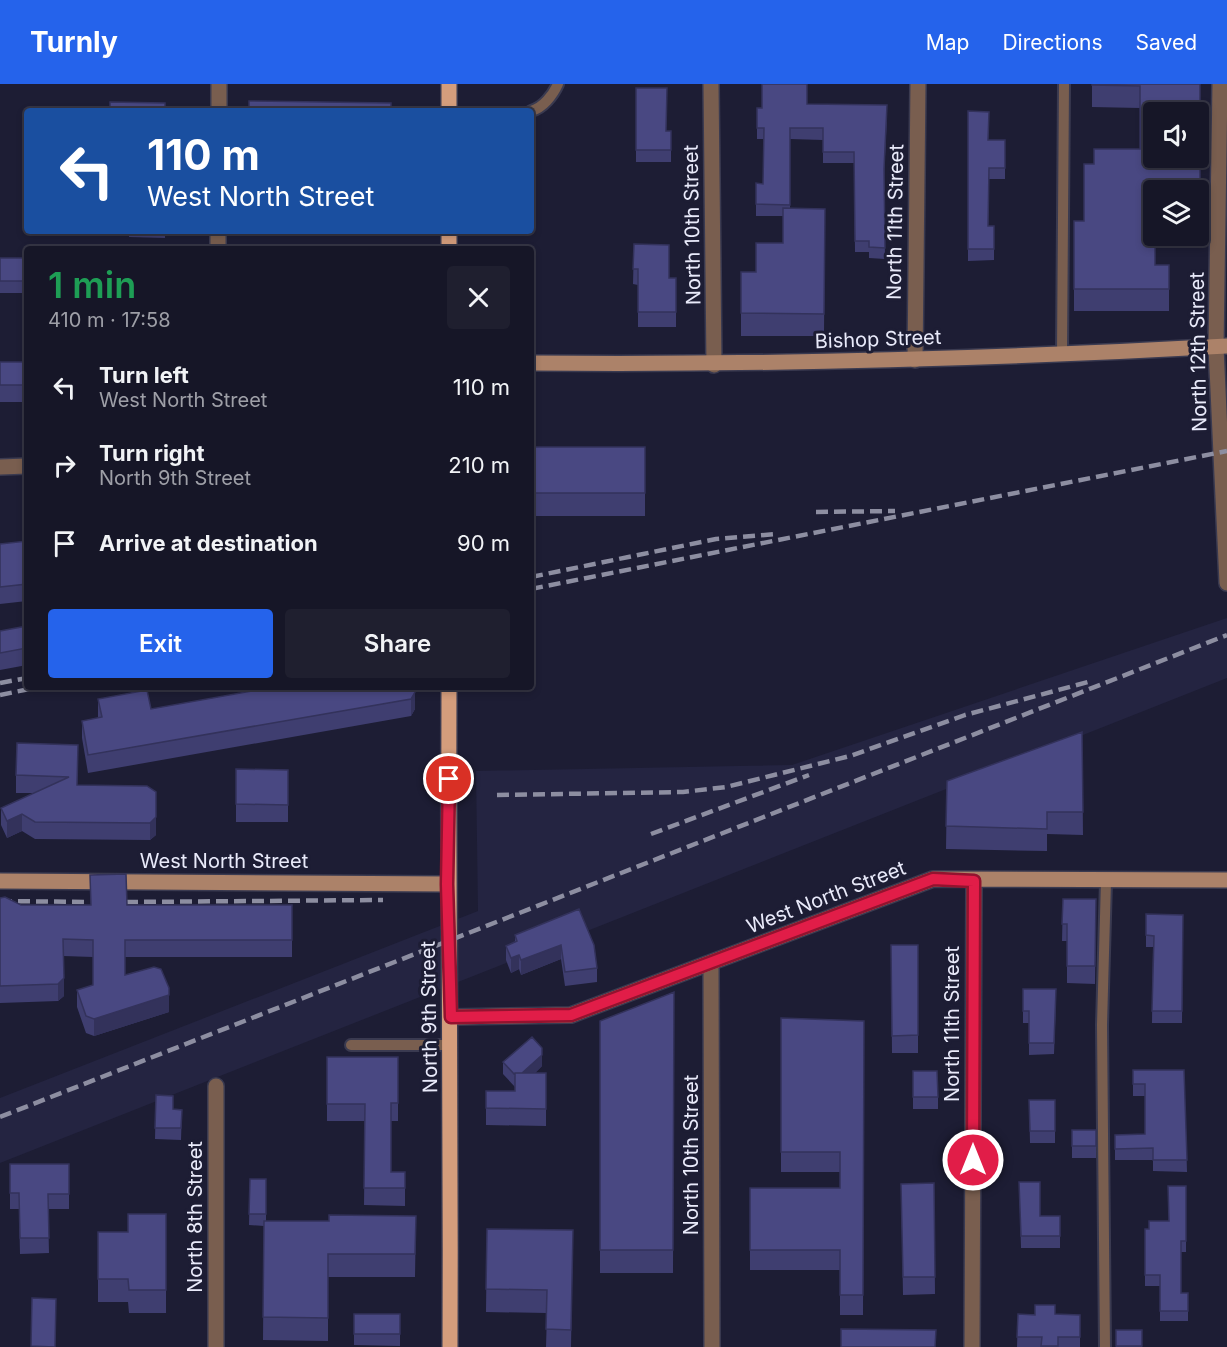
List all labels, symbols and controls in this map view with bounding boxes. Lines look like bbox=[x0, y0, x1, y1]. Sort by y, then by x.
text: Turnly bbox=[30, 25, 118, 59]
text: Map bbox=[926, 30, 969, 55]
text: Directions bbox=[1002, 30, 1103, 55]
text: Saved bbox=[1136, 30, 1197, 55]
map controls bbox=[1143, 102, 1209, 246]
button: sound bbox=[1143, 102, 1209, 168]
text: 110 m bbox=[147, 129, 260, 180]
icon: left bbox=[48, 132, 126, 210]
street label: North 11th Street bbox=[882, 143, 908, 300]
street label: North 10th Street bbox=[679, 144, 705, 305]
text: West North Street bbox=[147, 180, 374, 213]
button: layers bbox=[1143, 180, 1209, 246]
text: 1 min bbox=[48, 263, 136, 307]
button: close bbox=[447, 266, 510, 329]
street label: North 12th Street bbox=[1185, 272, 1211, 432]
text: 410 m · 17:58 bbox=[48, 308, 171, 332]
street label: Bishop Street bbox=[814, 325, 942, 353]
text: Turn left bbox=[99, 362, 189, 388]
icon: left bbox=[48, 371, 81, 404]
text: 110 m bbox=[453, 374, 510, 400]
text: West North Street bbox=[99, 388, 267, 412]
text: Turn right bbox=[99, 440, 205, 466]
icon: right bbox=[48, 449, 81, 482]
text: 210 m bbox=[448, 452, 510, 478]
text: North 9th Street bbox=[99, 466, 251, 490]
icon: arrive bbox=[48, 527, 81, 560]
text: Arrive at destination bbox=[99, 530, 318, 556]
text: 90 m bbox=[457, 530, 510, 556]
button: Exit bbox=[48, 609, 273, 678]
button: Share bbox=[285, 609, 510, 678]
pin bbox=[423, 753, 474, 804]
icon: arrive bbox=[432, 762, 465, 795]
street label: West North Street bbox=[140, 849, 309, 873]
street label: West North Street bbox=[743, 855, 909, 938]
street label: North 9th Street bbox=[416, 940, 442, 1093]
street label: North 11th Street bbox=[940, 946, 964, 1102]
street label: North 10th Street bbox=[679, 1074, 703, 1235]
position arrow bbox=[941, 1128, 1005, 1192]
street label: North 8th Street bbox=[183, 1141, 207, 1293]

